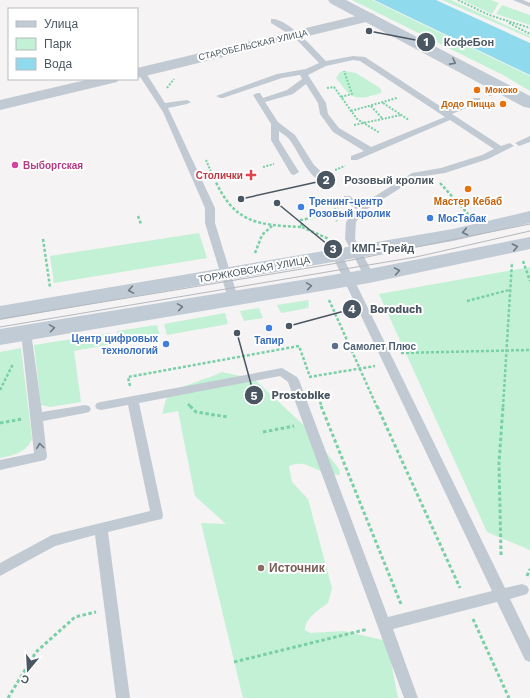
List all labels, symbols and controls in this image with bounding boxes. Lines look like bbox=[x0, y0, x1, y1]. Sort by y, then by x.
legend bbox=[8, 8, 138, 80]
text: Улица bbox=[44, 17, 78, 31]
street label: СТАРОБЕЛЬСКАЯ УЛИЦА bbox=[198, 28, 308, 62]
callout: КофеБон bbox=[416, 30, 503, 53]
text: 1 bbox=[423, 35, 429, 49]
text: КофеБон bbox=[444, 36, 494, 49]
text: Парк bbox=[44, 37, 72, 51]
text: Вода bbox=[44, 57, 72, 71]
one-way arrow bbox=[449, 57, 456, 64]
marker: Мококо bbox=[472, 85, 482, 95]
place label: Мококо bbox=[485, 85, 518, 95]
place label: Додо Пицца bbox=[441, 99, 496, 109]
marker: Додо Пицца bbox=[498, 99, 508, 109]
marker: Выборгская bbox=[10, 160, 20, 170]
place label: Выборгская bbox=[23, 160, 83, 171]
callout: Розовый кролик bbox=[316, 168, 441, 191]
place label: Столички bbox=[196, 170, 243, 181]
marker: Столички bbox=[246, 170, 256, 180]
text: 2 bbox=[322, 173, 330, 187]
text: Розовый кролик bbox=[344, 174, 434, 187]
marker: Мастер Кебаб bbox=[463, 184, 473, 194]
place label: Тренинг-центр Розовый кролик bbox=[309, 196, 391, 219]
place label: Мастер Кебаб bbox=[434, 196, 502, 207]
marker: Тренинг-центр Розовый кролик bbox=[296, 202, 306, 212]
marker: МосТабак bbox=[425, 213, 435, 223]
place label: МосТабак bbox=[438, 213, 487, 224]
one-way arrow bbox=[461, 227, 468, 235]
callout: КМП-Трейд bbox=[323, 237, 422, 260]
text: 3 bbox=[329, 242, 337, 256]
text: КМП-Трейд bbox=[352, 242, 414, 255]
one-way arrow bbox=[512, 243, 518, 251]
street label: ТОРЖКОВСКАЯ УЛИЦА bbox=[197, 254, 311, 285]
one-way arrow bbox=[394, 267, 400, 275]
one-way arrow bbox=[306, 282, 312, 290]
one-way arrow bbox=[128, 285, 134, 294]
callout: Boroduch bbox=[342, 298, 430, 321]
text: 4 bbox=[348, 302, 356, 316]
one-way arrow bbox=[177, 303, 184, 312]
text: Boroduch bbox=[370, 303, 422, 316]
marker: Тапир bbox=[264, 323, 274, 333]
one-way arrow bbox=[49, 324, 55, 333]
place label: Центр цифровых технологий bbox=[72, 333, 158, 356]
place label: Тапир bbox=[254, 335, 284, 346]
marker: Центр цифровых технологий bbox=[161, 339, 171, 349]
marker: Самолет Плюс bbox=[330, 341, 340, 351]
place label: Самолет Плюс bbox=[343, 341, 416, 352]
callout: Prostobike bbox=[244, 384, 338, 407]
text: 5 bbox=[251, 389, 258, 403]
text: Prostobike bbox=[272, 389, 330, 402]
one-way arrow bbox=[35, 443, 44, 449]
place label: Источник bbox=[269, 561, 326, 575]
marker: Источник bbox=[256, 563, 266, 573]
north arrow bbox=[8, 650, 48, 690]
text: С bbox=[19, 672, 31, 686]

